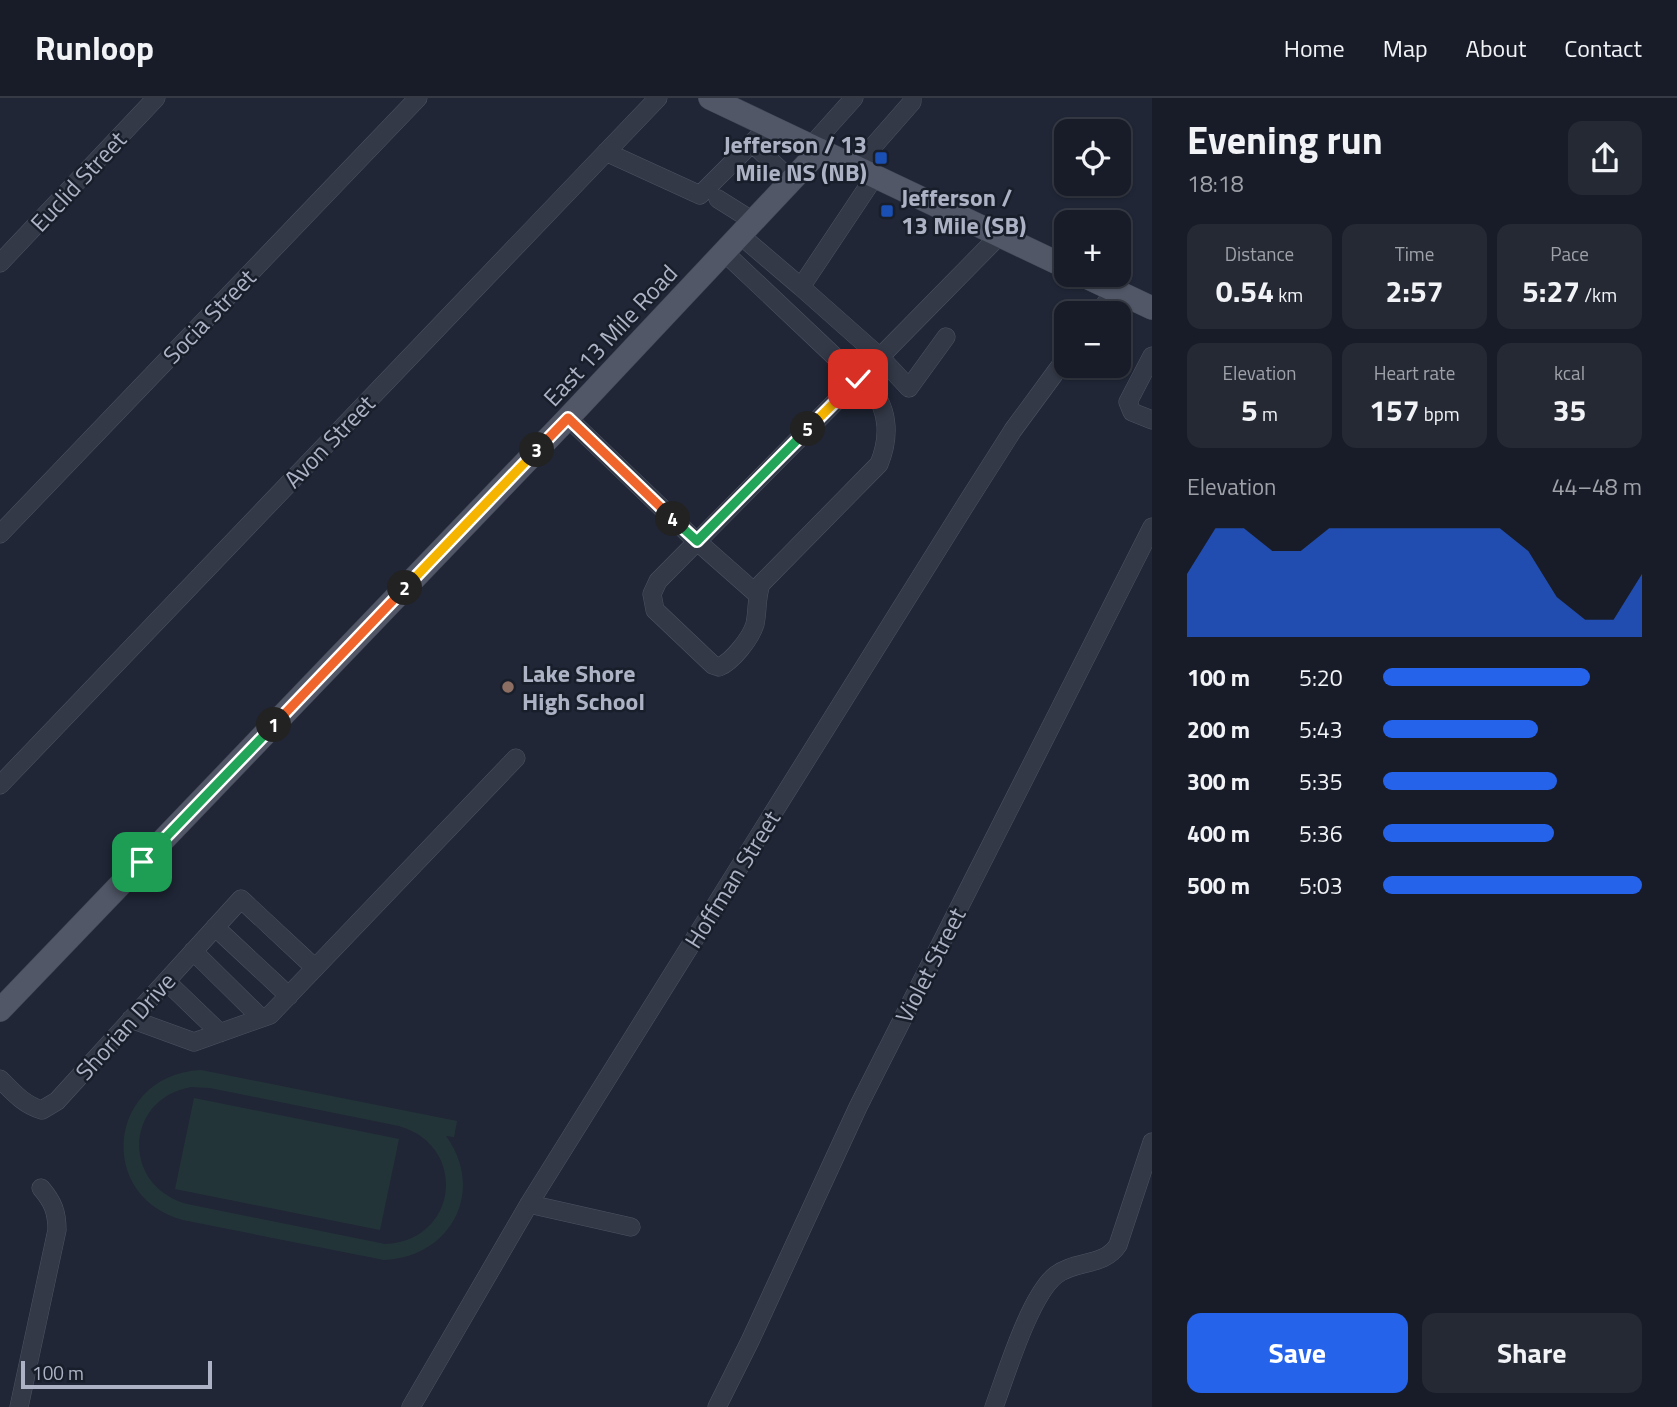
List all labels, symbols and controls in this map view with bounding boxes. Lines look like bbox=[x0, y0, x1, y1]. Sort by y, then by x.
text: Runloop bbox=[35, 23, 154, 73]
text: Home bbox=[1284, 30, 1345, 66]
text: Map bbox=[1383, 30, 1428, 66]
text: About bbox=[1466, 30, 1526, 66]
text: Contact bbox=[1564, 30, 1642, 66]
text: Evening run bbox=[1187, 111, 1383, 169]
map controls bbox=[1054, 119, 1131, 378]
button: locate bbox=[1054, 119, 1131, 196]
button: share bbox=[1568, 121, 1642, 195]
street label: Euclid Street bbox=[22, 122, 135, 240]
place label: Jefferson / 13 Mile NS (NB) bbox=[723, 126, 867, 190]
marker: Jefferson / 13 Mile NS (NB) bbox=[873, 150, 889, 166]
text: 18:18 bbox=[1187, 166, 1244, 201]
place label: Jefferson / 13 Mile (SB) bbox=[901, 179, 1026, 243]
marker: Jefferson / 13 Mile (SB) bbox=[879, 203, 895, 219]
button: + bbox=[1054, 210, 1131, 287]
text: Distance bbox=[1225, 239, 1294, 268]
text: Time bbox=[1395, 239, 1434, 268]
text: Pace bbox=[1550, 239, 1589, 268]
street label: East 13 Mile Road bbox=[535, 256, 685, 414]
street label: Socia Street bbox=[154, 260, 264, 372]
text: 0.54 bbox=[1216, 268, 1274, 314]
text: 2:57 bbox=[1385, 268, 1444, 314]
text: 5:27 bbox=[1522, 268, 1580, 314]
text: km bbox=[1274, 280, 1303, 309]
text: /km bbox=[1580, 280, 1617, 309]
button: − bbox=[1054, 301, 1131, 378]
pin bbox=[828, 349, 888, 409]
text: Elevation bbox=[1223, 358, 1296, 387]
text: Heart rate bbox=[1374, 358, 1455, 387]
text: kcal bbox=[1554, 358, 1585, 387]
icon: check bbox=[839, 360, 877, 398]
street label: Avon Street bbox=[275, 386, 383, 496]
text: 5 bbox=[1241, 387, 1258, 433]
text: 157 bbox=[1369, 387, 1420, 433]
text: 35 bbox=[1553, 387, 1586, 433]
text: m bbox=[1258, 399, 1278, 428]
text: bpm bbox=[1420, 399, 1460, 428]
pin: 5 bbox=[790, 412, 826, 446]
text: 5 bbox=[802, 414, 813, 443]
pin: 3 bbox=[520, 432, 554, 468]
text: 3 bbox=[531, 435, 542, 464]
text: Elevation bbox=[1187, 469, 1276, 504]
text: 44–48 m bbox=[1552, 469, 1642, 504]
pin: 4 bbox=[656, 502, 690, 536]
text: 4 bbox=[667, 504, 678, 533]
pin: 2 bbox=[388, 570, 422, 606]
text: 2 bbox=[399, 573, 410, 602]
place label: Lake Shore High School bbox=[522, 655, 645, 719]
text: 100 m bbox=[1187, 660, 1250, 695]
text: 5:20 bbox=[1299, 660, 1343, 695]
marker: Lake Shore High School bbox=[500, 679, 516, 695]
pin: 1 bbox=[256, 708, 292, 742]
text: 1 bbox=[268, 710, 279, 739]
text: 200 m bbox=[1187, 712, 1250, 747]
text: 5:43 bbox=[1299, 712, 1343, 747]
text: 300 m bbox=[1187, 764, 1250, 799]
text: 5:35 bbox=[1299, 764, 1343, 799]
street label: Hoffman Street bbox=[675, 803, 789, 955]
text: 400 m bbox=[1187, 816, 1250, 851]
text: 5:36 bbox=[1299, 816, 1343, 851]
pin bbox=[112, 832, 172, 892]
icon: arrive bbox=[123, 843, 161, 881]
text: 500 m bbox=[1187, 868, 1250, 903]
text: 5:03 bbox=[1299, 868, 1343, 903]
street label: Violet Street bbox=[886, 901, 975, 1029]
street label: Shorian Drive bbox=[67, 964, 183, 1088]
button: Save bbox=[1187, 1313, 1408, 1393]
button: Share bbox=[1422, 1313, 1642, 1393]
scale bar bbox=[21, 1358, 212, 1390]
text: 100 m bbox=[32, 1358, 84, 1387]

